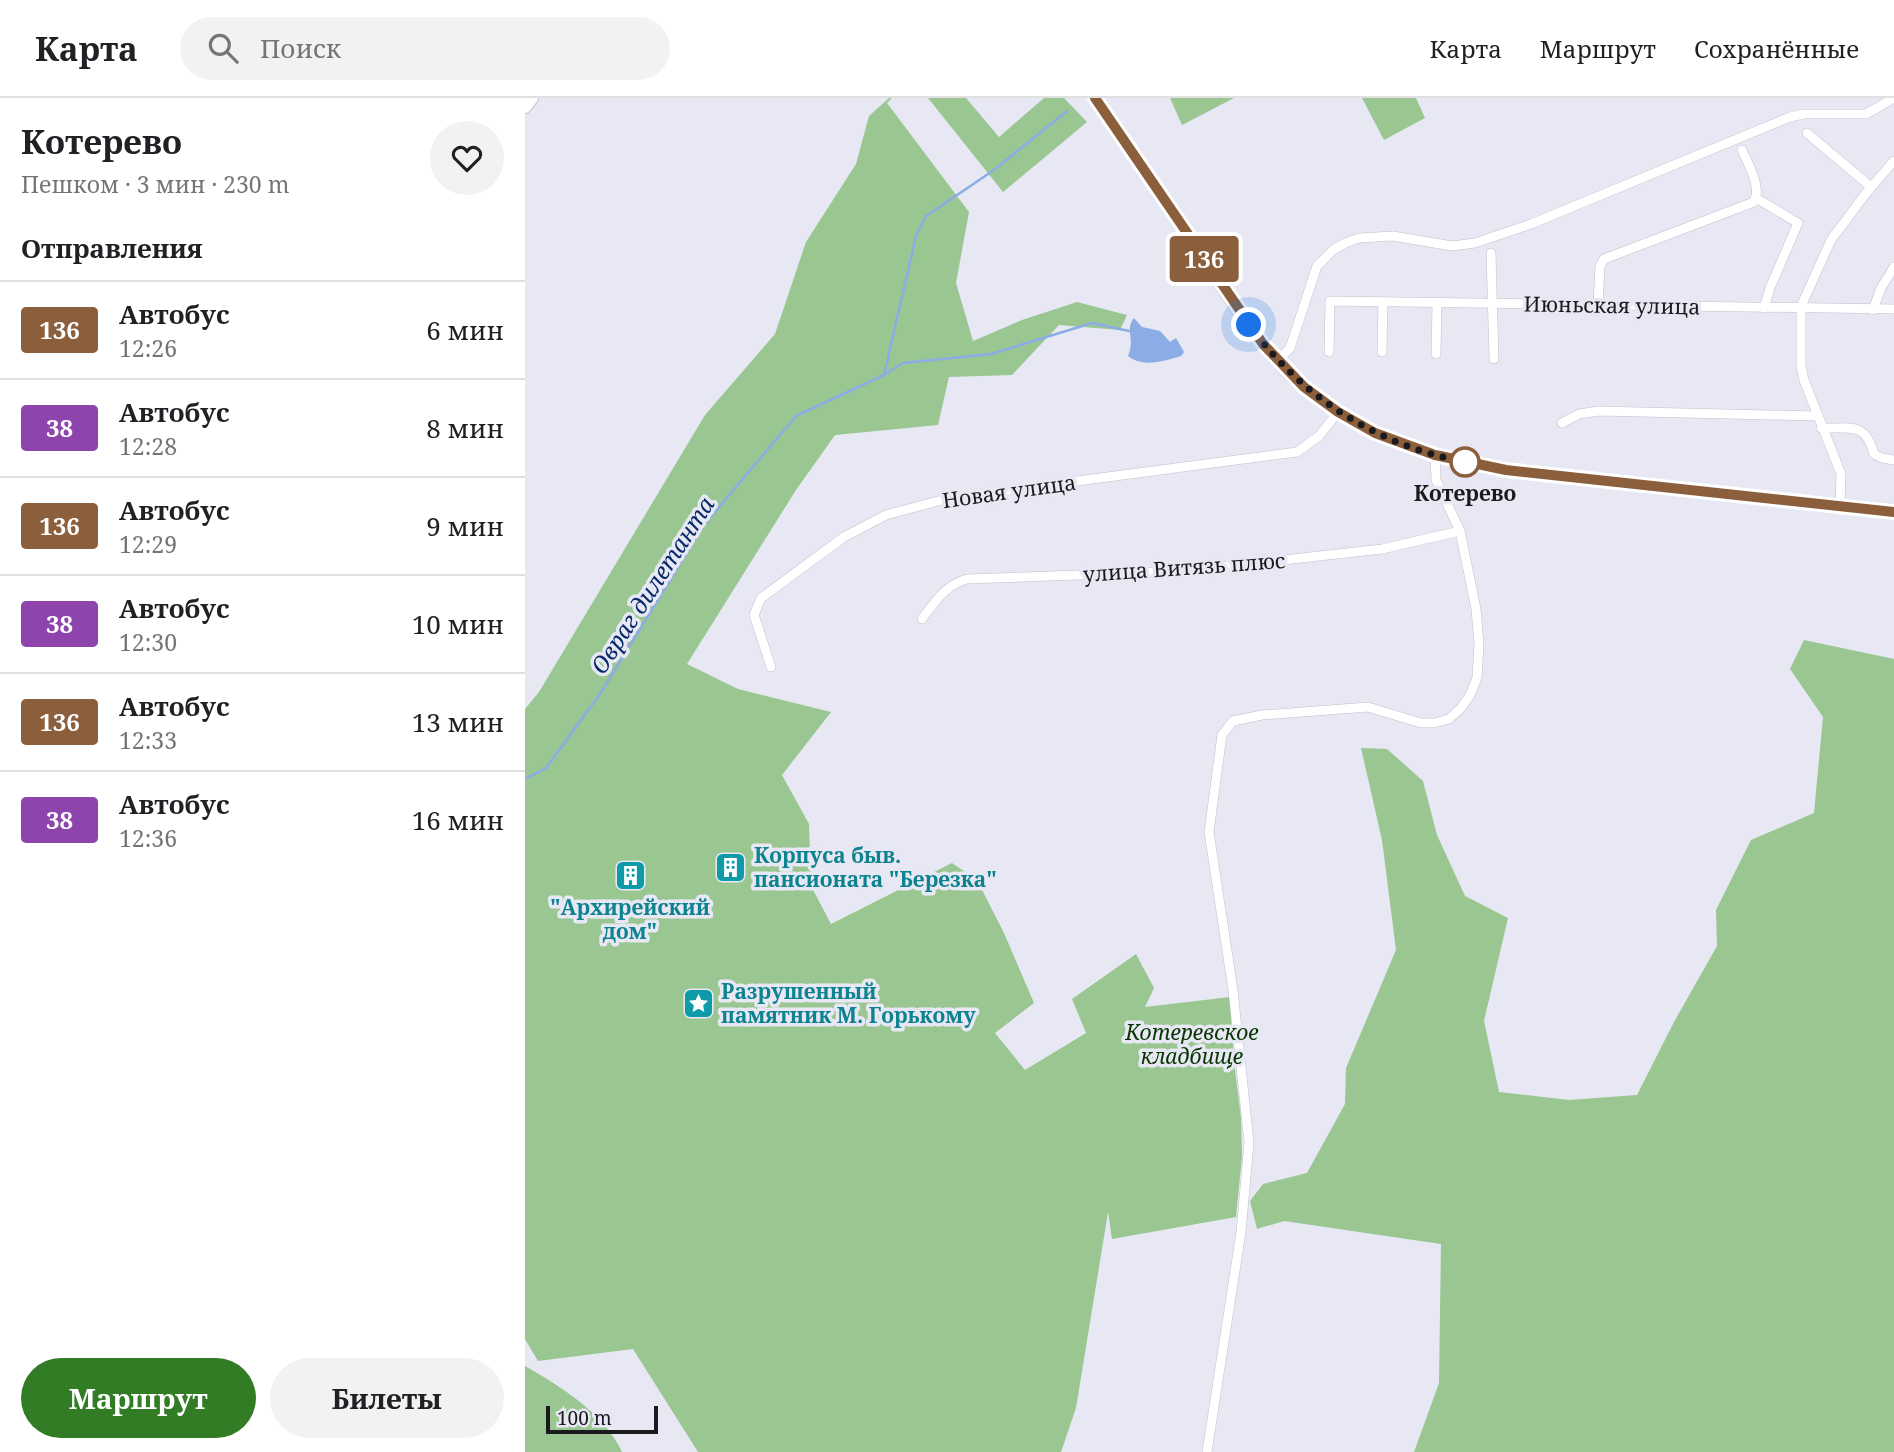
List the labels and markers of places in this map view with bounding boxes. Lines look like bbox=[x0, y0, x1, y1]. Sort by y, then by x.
marker: Котерево bbox=[1450, 447, 1480, 477]
place label: Котерево bbox=[1414, 479, 1516, 507]
place label: Корпуса быв. пансионата "Березка" bbox=[754, 841, 997, 893]
building icon: Корпуса быв. пансионата "Березка" bbox=[714, 850, 748, 884]
building icon: "Архирейский дом" bbox=[613, 858, 647, 892]
place label: "Архирейский дом" bbox=[550, 893, 710, 945]
place label: Разрушенный памятник М. Горькому bbox=[721, 977, 976, 1029]
place icon: Разрушенный памятник М. Горькому bbox=[681, 986, 715, 1020]

